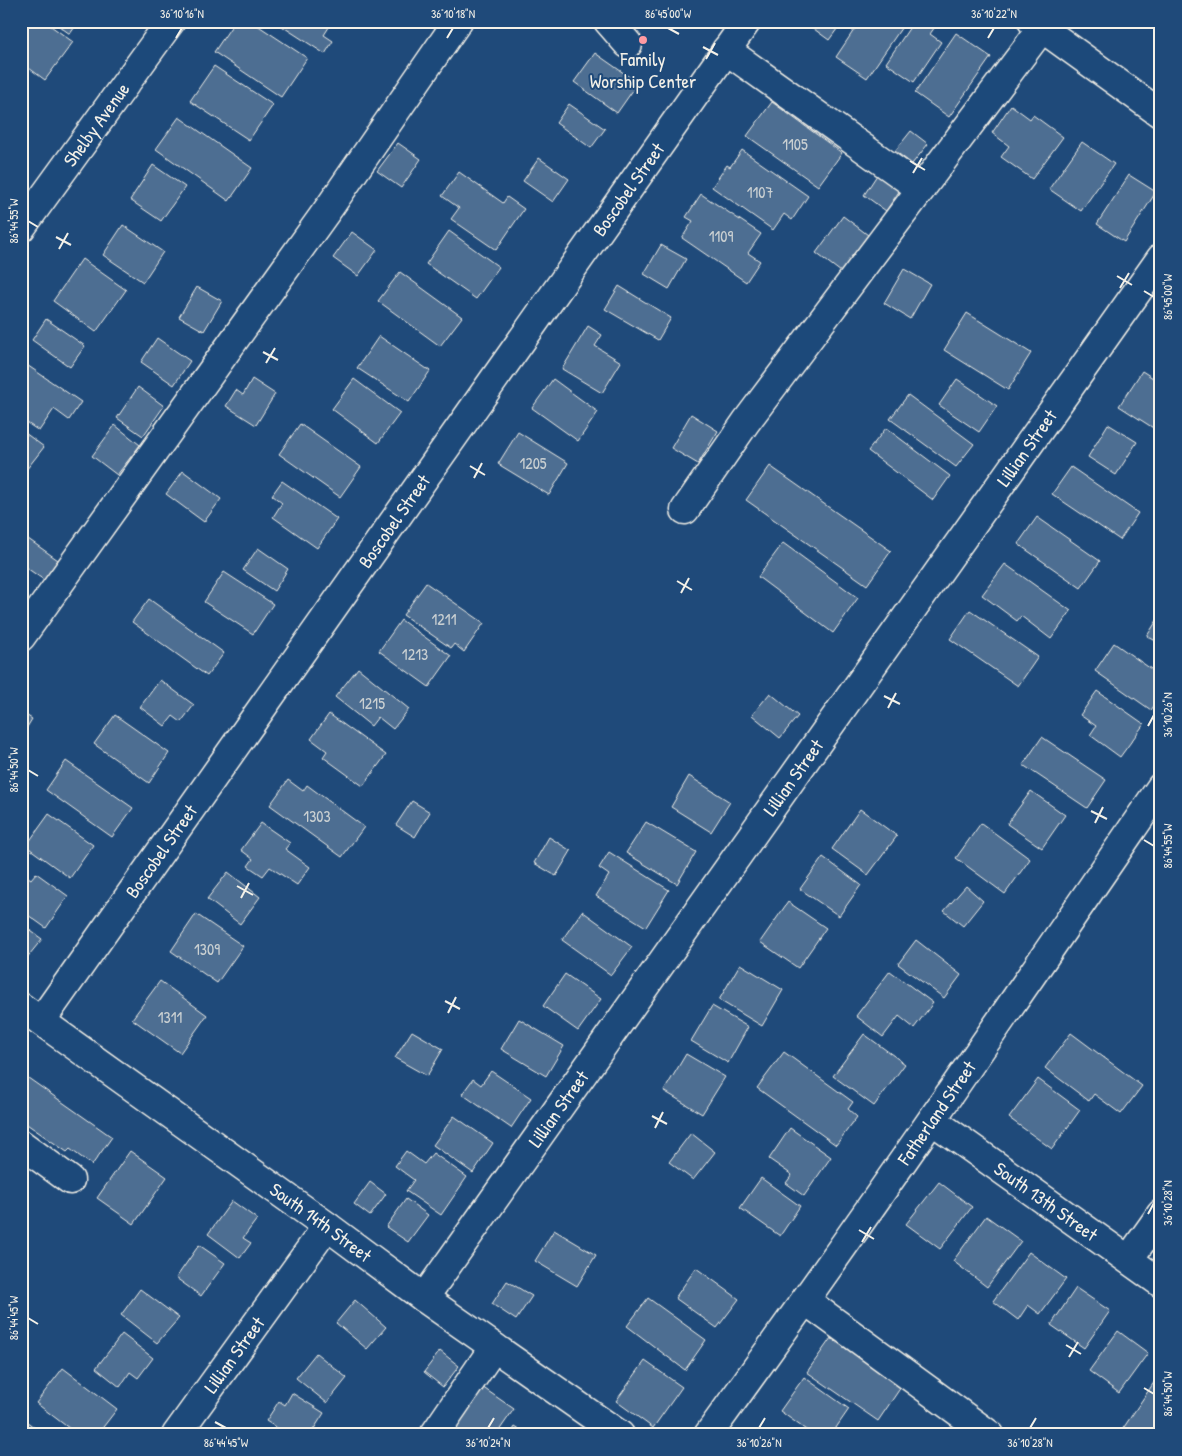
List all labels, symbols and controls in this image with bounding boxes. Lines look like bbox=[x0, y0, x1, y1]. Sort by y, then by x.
text: 36°10'16"N bbox=[160, 5, 204, 22]
text: 36°10'18"N bbox=[431, 5, 475, 22]
text: 86°45'00"W bbox=[645, 5, 692, 22]
text: 36°10'22"N bbox=[971, 5, 1017, 22]
marker: Family Worship Center bbox=[637, 34, 649, 46]
place label: Family Worship Center bbox=[590, 46, 697, 94]
street label: Shelby Avenue bbox=[57, 77, 136, 172]
house number: 1105 bbox=[782, 133, 808, 155]
street label: Boscobel Street bbox=[586, 137, 670, 241]
house number: 1107 bbox=[747, 181, 773, 203]
text: 86°44'55"W bbox=[5, 198, 22, 243]
house number: 1109 bbox=[709, 225, 733, 247]
text: 86°45'00"W bbox=[1159, 273, 1176, 320]
street label: Lillian Street bbox=[990, 404, 1063, 491]
house number: 1205 bbox=[519, 452, 547, 474]
street label: Boscobel Street bbox=[352, 469, 436, 573]
house number: 1211 bbox=[432, 608, 457, 630]
house number: 1213 bbox=[402, 643, 428, 665]
house number: 1215 bbox=[359, 692, 385, 714]
text: 36°10'26"N bbox=[1159, 692, 1176, 738]
street label: Lillian Street bbox=[757, 733, 829, 821]
text: 86°44'50"W bbox=[5, 747, 22, 793]
street label: Boscobel Street bbox=[119, 799, 203, 903]
house number: 1303 bbox=[303, 805, 331, 827]
text: 86°44'55"W bbox=[1159, 823, 1176, 868]
house number: 1309 bbox=[194, 938, 220, 960]
house number: 1311 bbox=[158, 1006, 182, 1028]
street label: Fatherland Street bbox=[891, 1055, 982, 1171]
street label: Lillian Street bbox=[522, 1065, 595, 1152]
street label: South 13th Street bbox=[989, 1155, 1103, 1247]
street label: South 14th Street bbox=[265, 1176, 377, 1268]
text: 36°10'28"N bbox=[1159, 1180, 1176, 1226]
text: 86°44'45"W bbox=[5, 1295, 22, 1340]
street label: Lillian Street bbox=[198, 1311, 271, 1398]
text: 86°44'50"W bbox=[1159, 1371, 1176, 1417]
text: 86°44'45"W bbox=[204, 1434, 249, 1451]
text: 36°10'24"N bbox=[466, 1434, 510, 1451]
text: 36°10'26"N bbox=[736, 1434, 782, 1451]
text: 36°10'28"N bbox=[1007, 1434, 1053, 1451]

